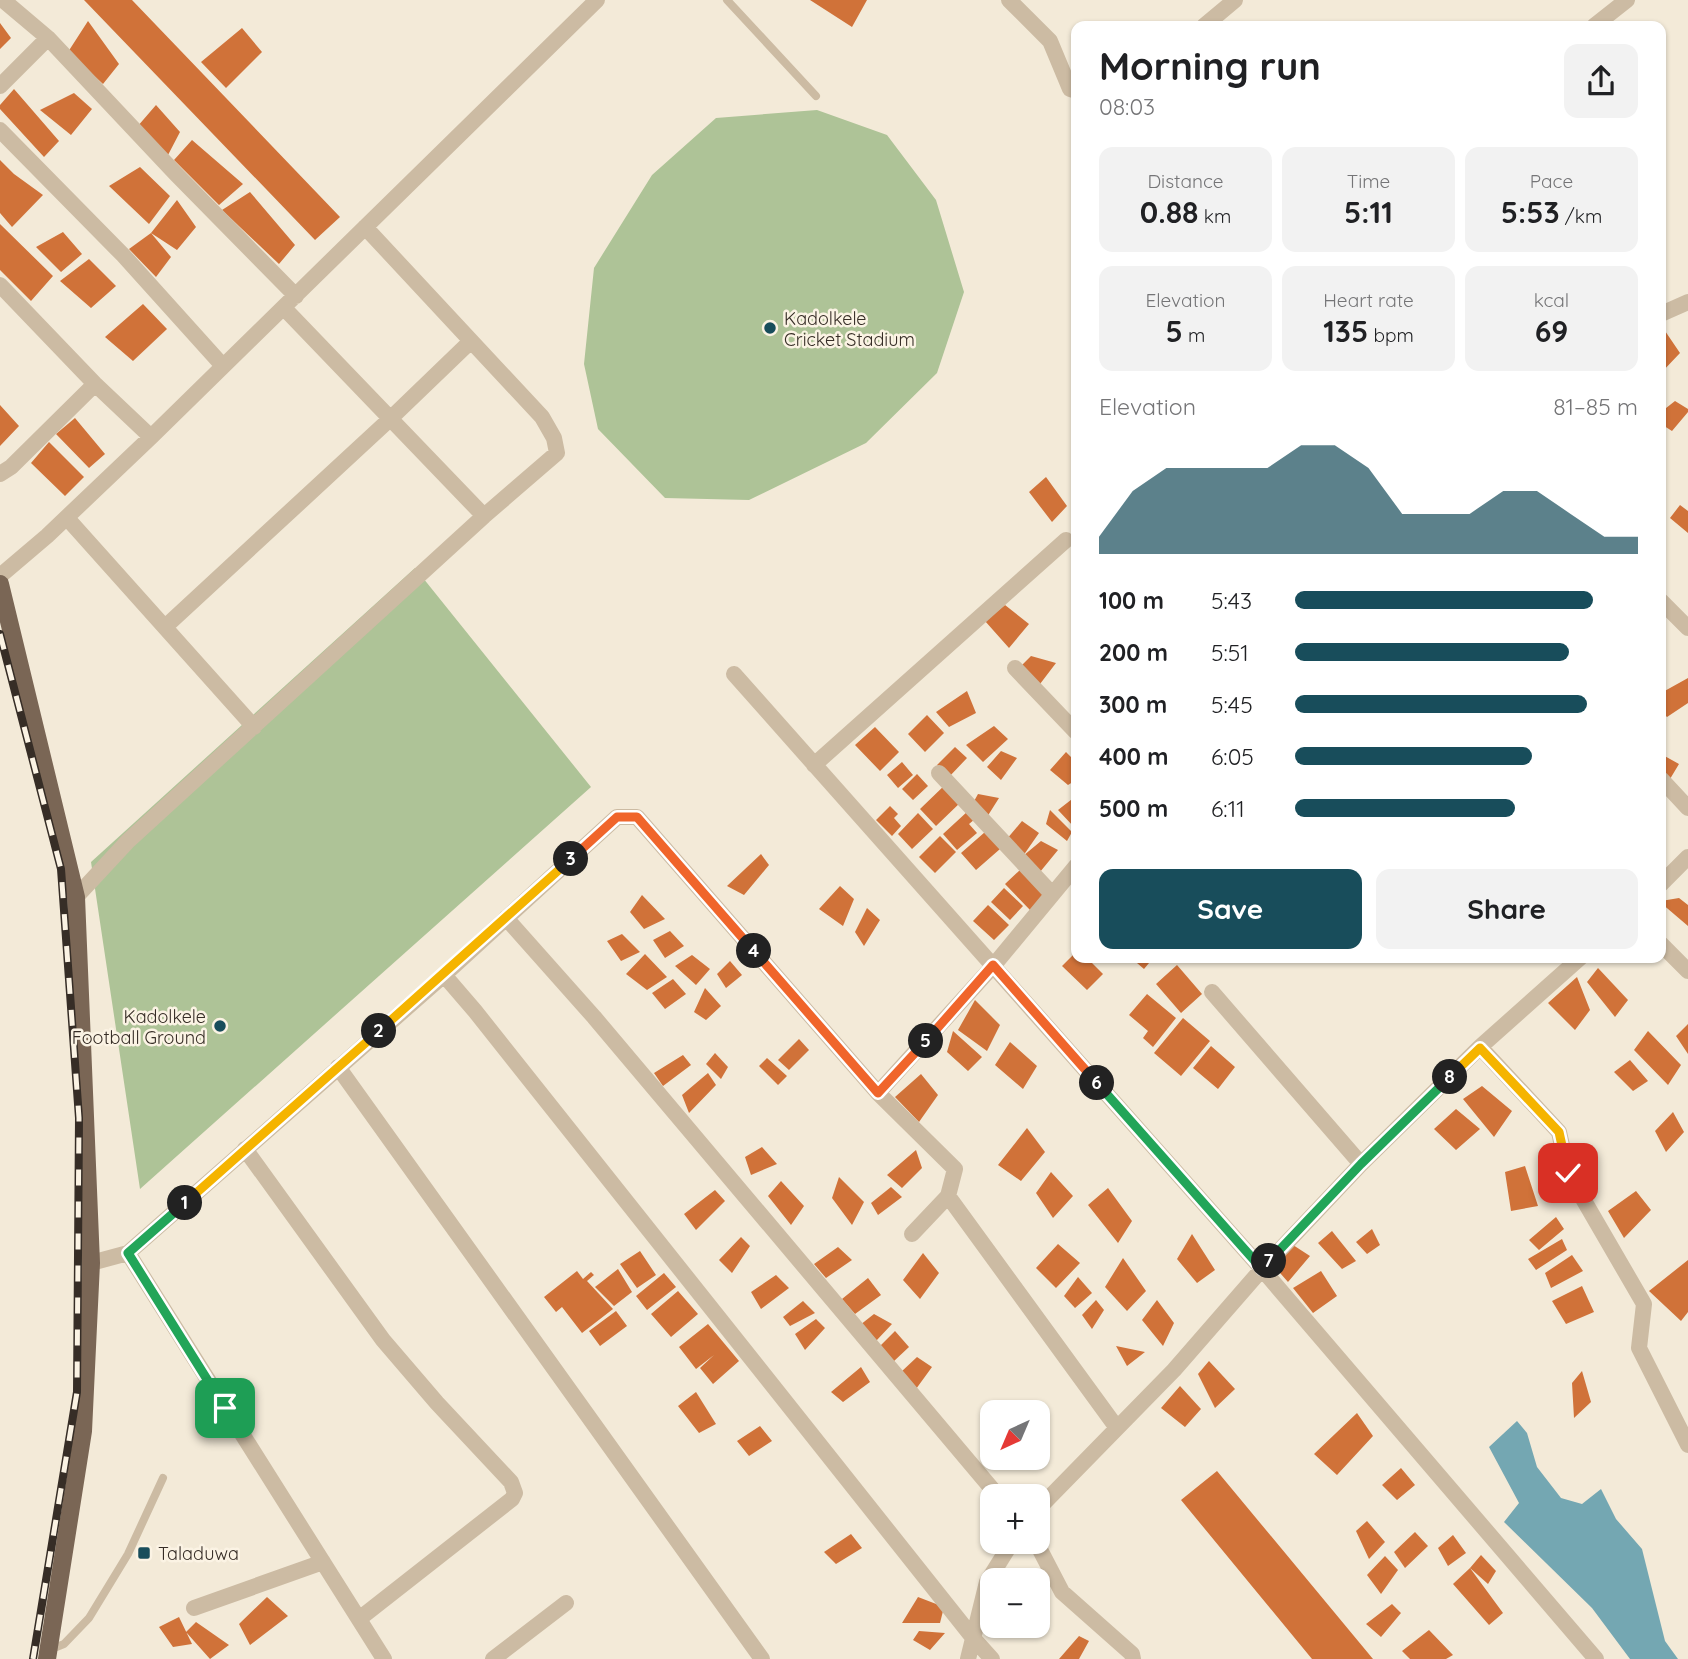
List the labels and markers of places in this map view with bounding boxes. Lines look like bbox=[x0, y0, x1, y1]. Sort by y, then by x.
place label: Kadolkele Cricket Stadium bbox=[784, 307, 915, 351]
marker: Kadolkele Cricket Stadium bbox=[762, 320, 778, 336]
pin: 3 bbox=[554, 842, 588, 876]
pin: 4 bbox=[736, 934, 772, 968]
place label: Kadolkele Football Ground bbox=[72, 1005, 206, 1049]
pin: 2 bbox=[362, 1014, 396, 1048]
marker: Kadolkele Football Ground bbox=[212, 1018, 228, 1034]
pin: 5 bbox=[908, 1024, 944, 1058]
pin: 8 bbox=[1432, 1060, 1468, 1094]
pin: 6 bbox=[1080, 1066, 1114, 1100]
pin bbox=[1538, 1143, 1598, 1203]
pin: 1 bbox=[168, 1186, 202, 1220]
pin: 7 bbox=[1252, 1244, 1286, 1278]
pin bbox=[195, 1378, 255, 1438]
place label: Taladuwa bbox=[158, 1542, 239, 1565]
marker: Taladuwa bbox=[136, 1545, 152, 1561]

